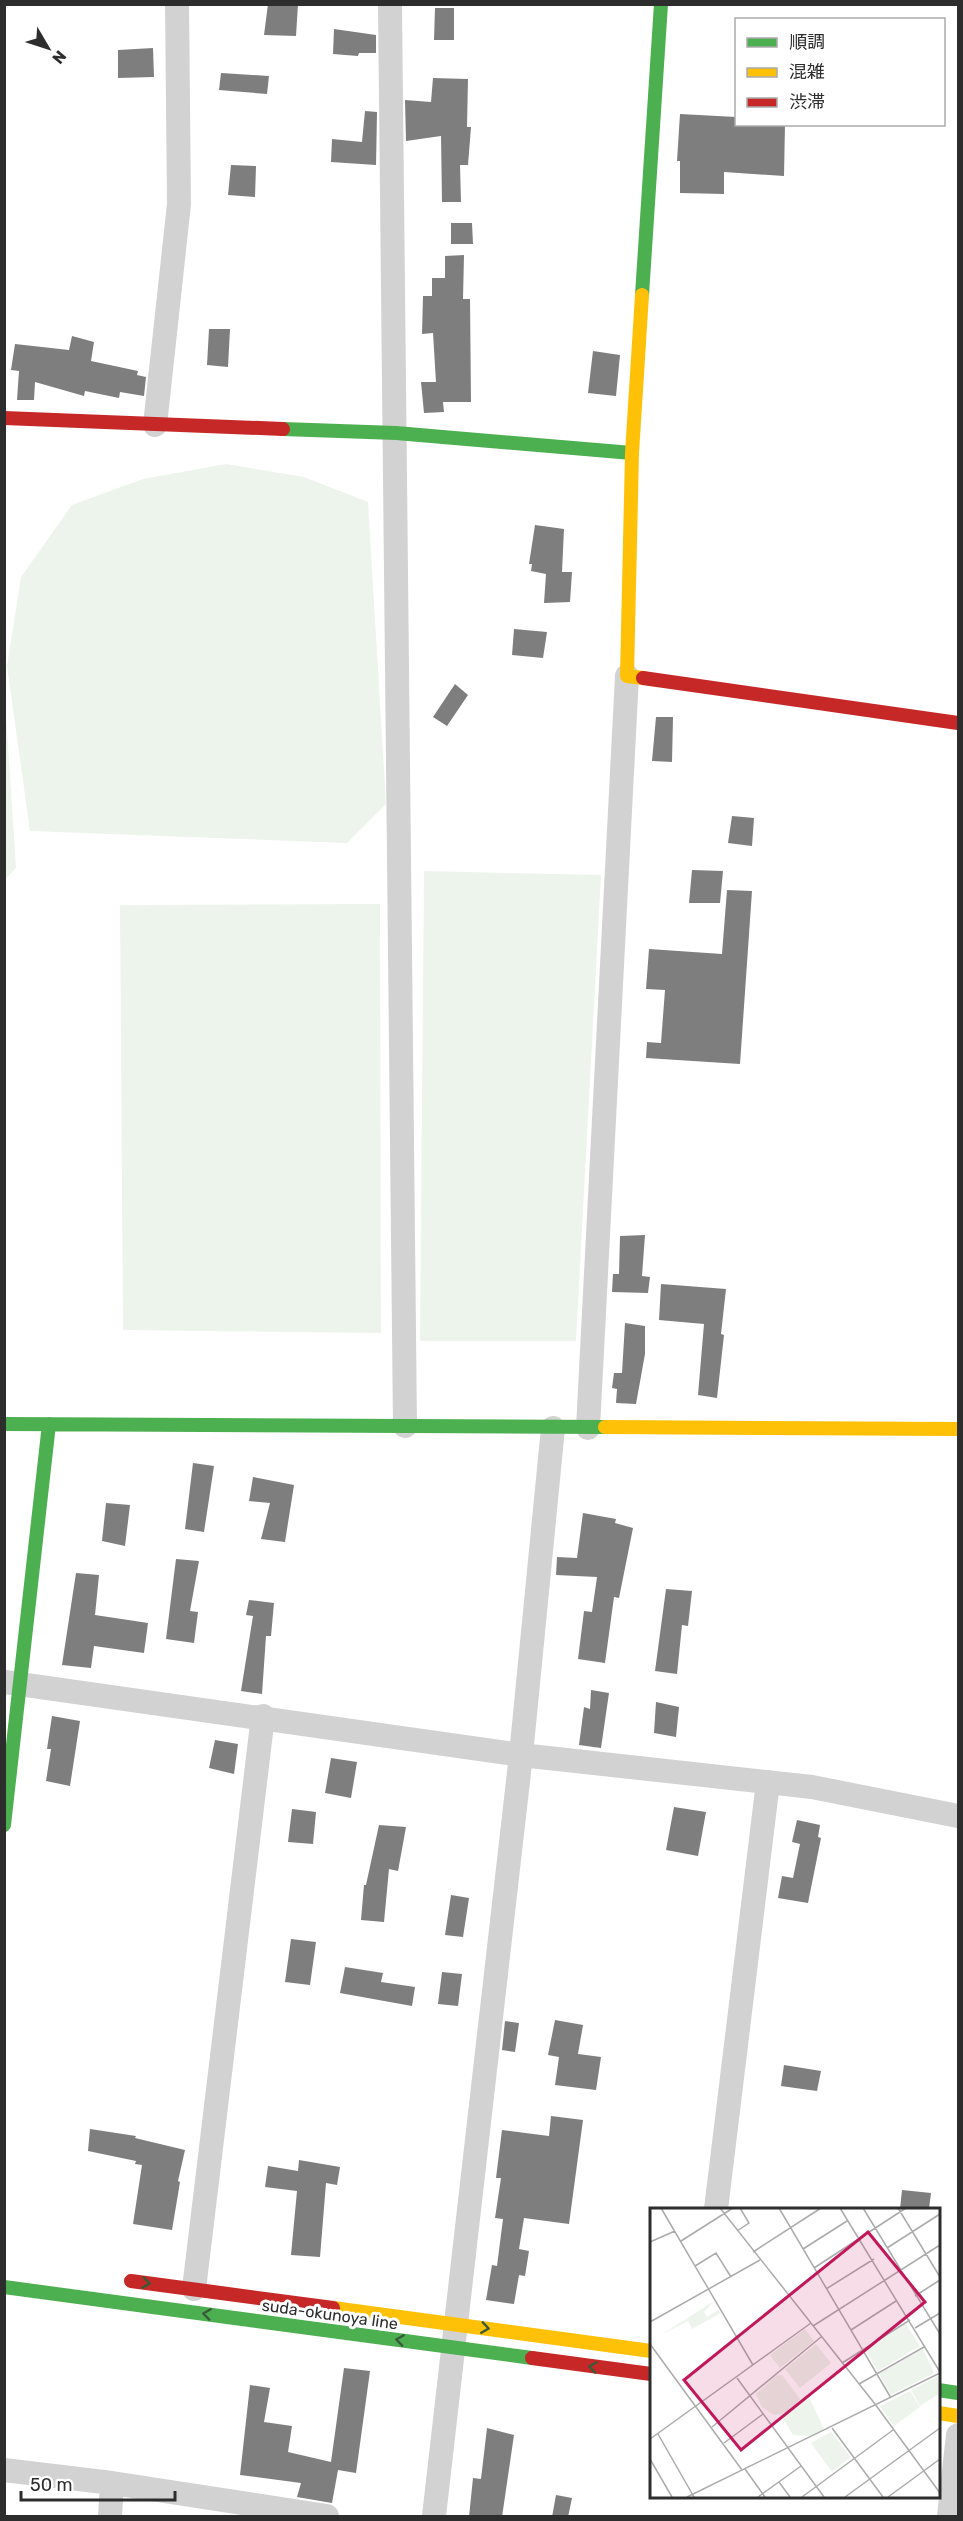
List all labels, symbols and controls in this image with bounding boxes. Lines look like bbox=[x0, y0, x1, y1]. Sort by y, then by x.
north arrow bbox=[18, 18, 78, 78]
legend bbox=[735, 18, 945, 126]
text: 順調 bbox=[789, 31, 825, 53]
text: N bbox=[48, 47, 70, 68]
text: 混雑 bbox=[789, 61, 825, 83]
text: 渋滞 bbox=[789, 91, 825, 113]
inset map bbox=[650, 2208, 939, 2497]
one-way arrow bbox=[141, 2277, 150, 2289]
street label: suda-okunoya line bbox=[261, 2296, 399, 2333]
one-way arrow bbox=[202, 2309, 211, 2321]
one-way arrow bbox=[480, 2322, 489, 2334]
one-way arrow bbox=[395, 2335, 404, 2347]
one-way arrow bbox=[588, 2361, 598, 2373]
scale bar bbox=[21, 2464, 176, 2502]
text: 50 m bbox=[30, 2474, 73, 2496]

